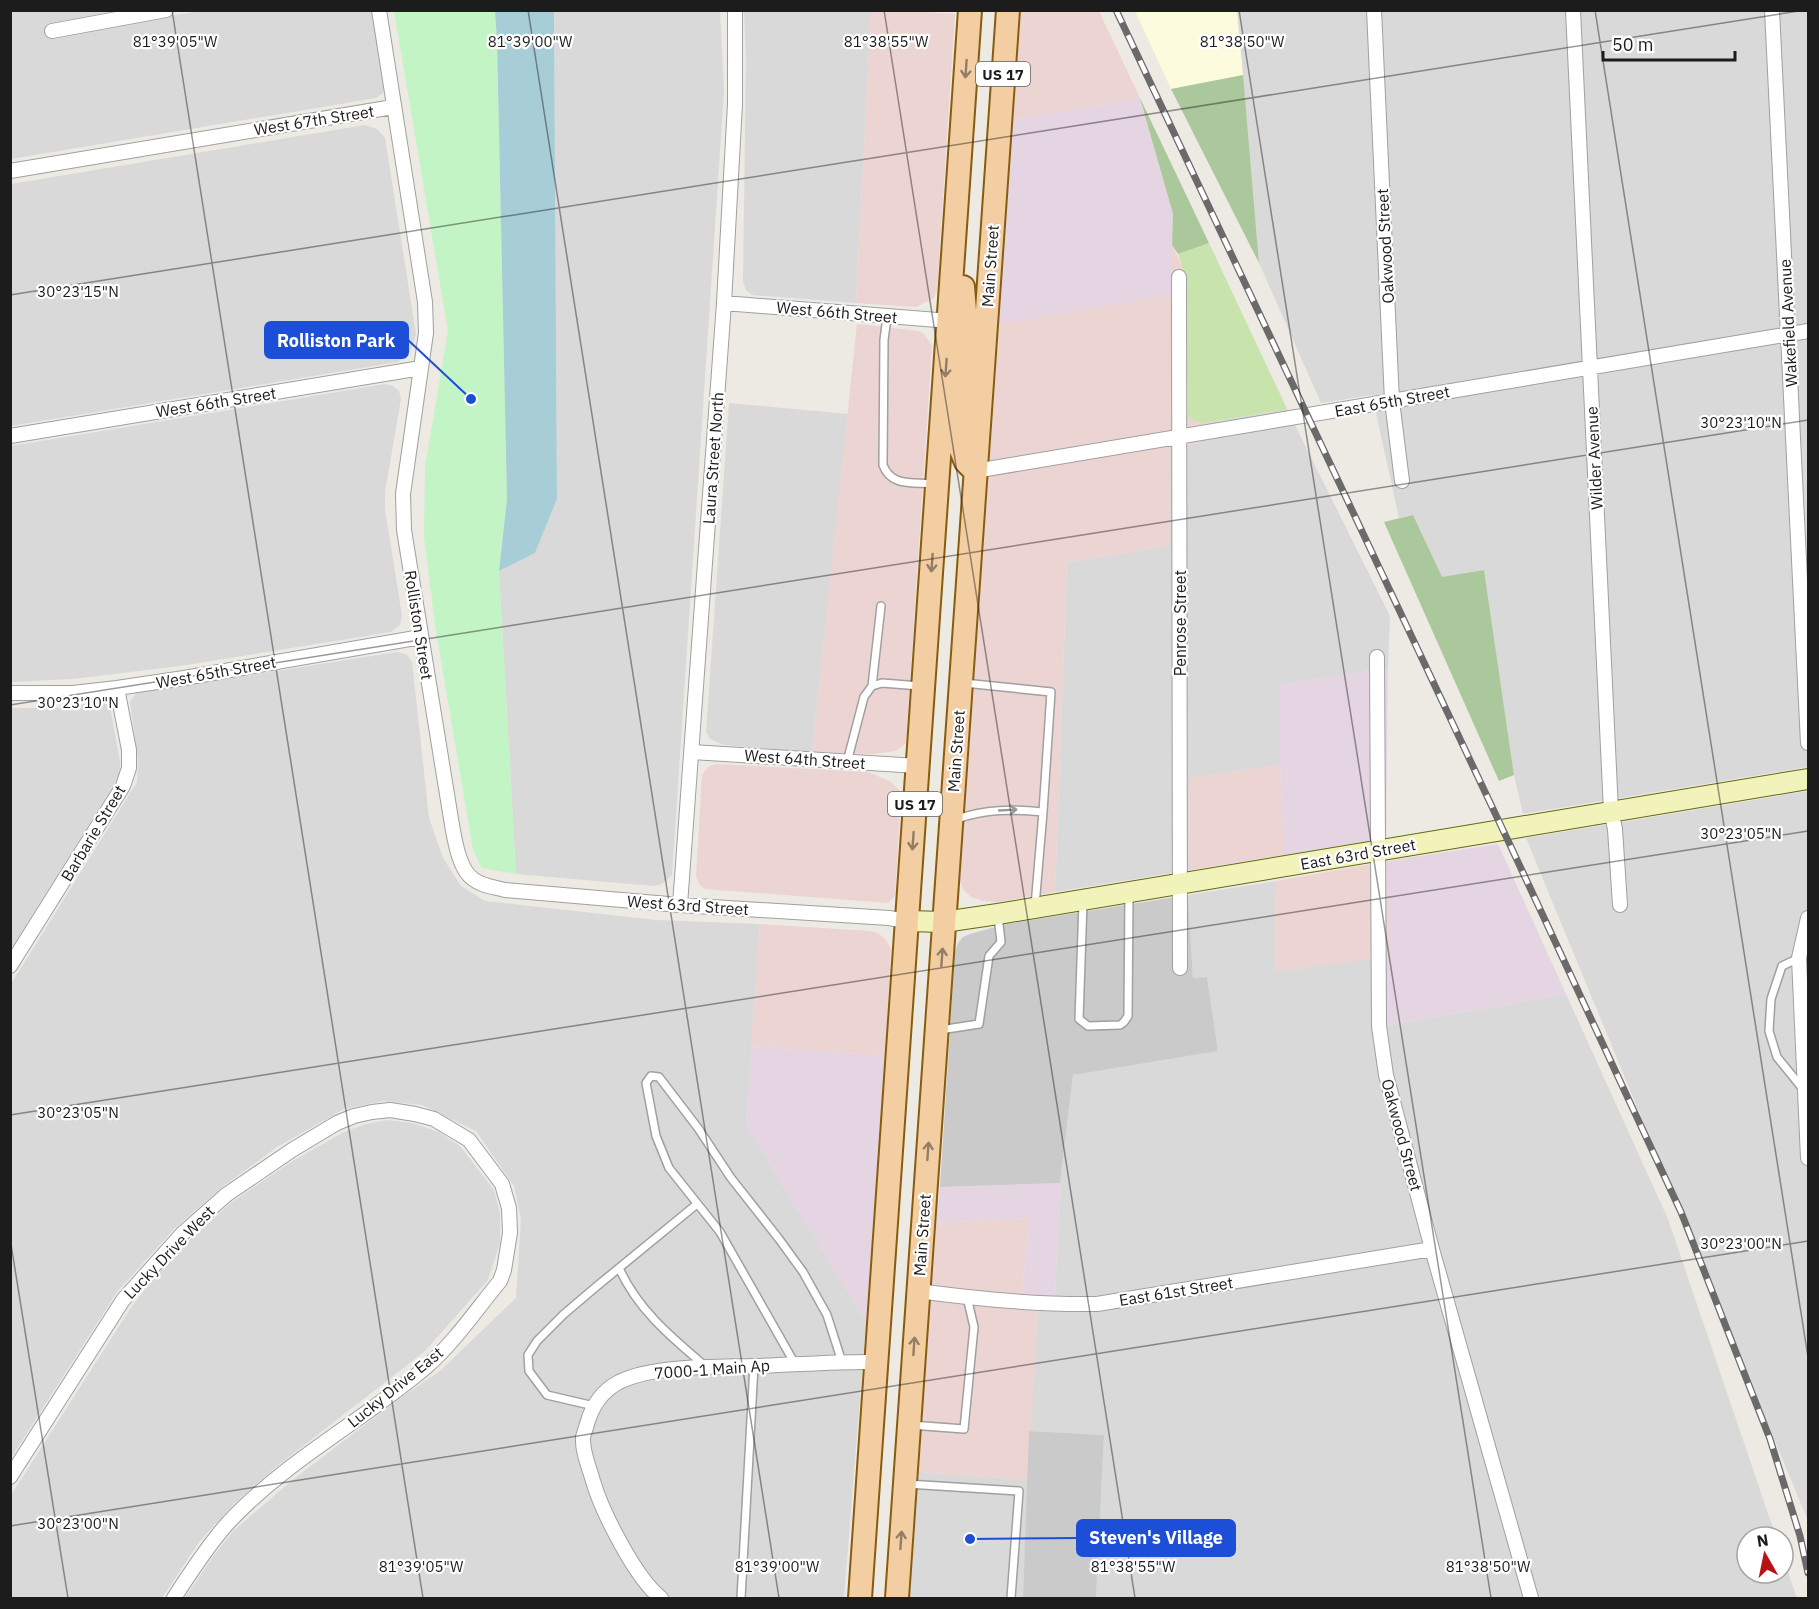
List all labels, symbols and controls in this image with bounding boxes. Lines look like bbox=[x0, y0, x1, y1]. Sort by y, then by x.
scale bar bbox=[1603, 24, 1735, 62]
text: 81°39'05"W bbox=[133, 32, 218, 51]
text: 81°39'00"W bbox=[488, 32, 573, 51]
text: 81°38'55"W bbox=[844, 32, 929, 51]
text: 81°38'50"W bbox=[1200, 32, 1285, 51]
text: 50 m bbox=[1612, 33, 1654, 56]
one-way arrow bbox=[961, 58, 972, 78]
road number: US 17 bbox=[976, 62, 1030, 86]
street label: West 67th Street bbox=[252, 101, 376, 139]
street label: Oakwood Street bbox=[1372, 188, 1398, 304]
street label: Main Street bbox=[977, 224, 1003, 308]
street label: Wakefield Avenue bbox=[1775, 258, 1801, 388]
text: 30°23'15"N bbox=[37, 282, 119, 301]
street label: West 66th Street bbox=[776, 297, 898, 327]
callout: Rolliston Park bbox=[265, 322, 408, 358]
text: Rolliston Park bbox=[277, 329, 396, 352]
one-way arrow bbox=[940, 358, 951, 378]
street label: East 65th Street bbox=[1333, 381, 1451, 421]
street label: West 66th Street bbox=[154, 383, 278, 421]
street label: Laura Street North bbox=[698, 391, 728, 525]
street label: Wilder Avenue bbox=[1581, 405, 1607, 510]
text: 30°23'10"N bbox=[1700, 413, 1782, 432]
one-way arrow bbox=[927, 552, 938, 572]
street label: Rolliston Street bbox=[400, 569, 438, 681]
street label: Penrose Street bbox=[1170, 570, 1190, 676]
street label: West 65th Street bbox=[154, 652, 278, 692]
text: 30°23'10"N bbox=[37, 693, 119, 712]
street label: Main Street bbox=[943, 709, 969, 793]
street label: West 64th Street bbox=[744, 745, 866, 773]
street label: Barbarie Street bbox=[56, 781, 130, 885]
road number: US 17 bbox=[888, 792, 942, 816]
one-way arrow bbox=[998, 804, 1018, 815]
text: 30°23'05"N bbox=[1700, 824, 1782, 843]
one-way arrow bbox=[907, 831, 918, 850]
street label: East 63rd Street bbox=[1299, 834, 1417, 874]
street label: West 63rd Street bbox=[627, 891, 749, 919]
one-way arrow bbox=[937, 947, 948, 967]
street label: Oakwood Street bbox=[1377, 1077, 1427, 1193]
text: 30°23'05"N bbox=[37, 1103, 119, 1122]
one-way arrow bbox=[923, 1142, 934, 1162]
street label: Main Street bbox=[909, 1193, 935, 1277]
street label: Lucky Drive West bbox=[119, 1201, 219, 1303]
text: 30°23'00"N bbox=[1700, 1234, 1782, 1253]
street label: East 61st Street bbox=[1118, 1272, 1234, 1310]
one-way arrow bbox=[909, 1336, 920, 1356]
street label: Lucky Drive East bbox=[343, 1342, 447, 1432]
street label: 7000-1 Main Ap bbox=[653, 1355, 771, 1383]
text: 30°23'00"N bbox=[37, 1514, 119, 1533]
callout: Steven's Village bbox=[1077, 1520, 1235, 1556]
north arrow bbox=[1735, 1525, 1795, 1585]
text: Steven's Village bbox=[1089, 1526, 1223, 1549]
text: N bbox=[1755, 1529, 1770, 1551]
one-way arrow bbox=[896, 1531, 907, 1551]
text: 81°39'05"W bbox=[379, 1557, 464, 1576]
text: 81°39'00"W bbox=[735, 1557, 820, 1576]
text: 81°38'55"W bbox=[1091, 1557, 1176, 1576]
text: 81°38'50"W bbox=[1446, 1557, 1531, 1576]

